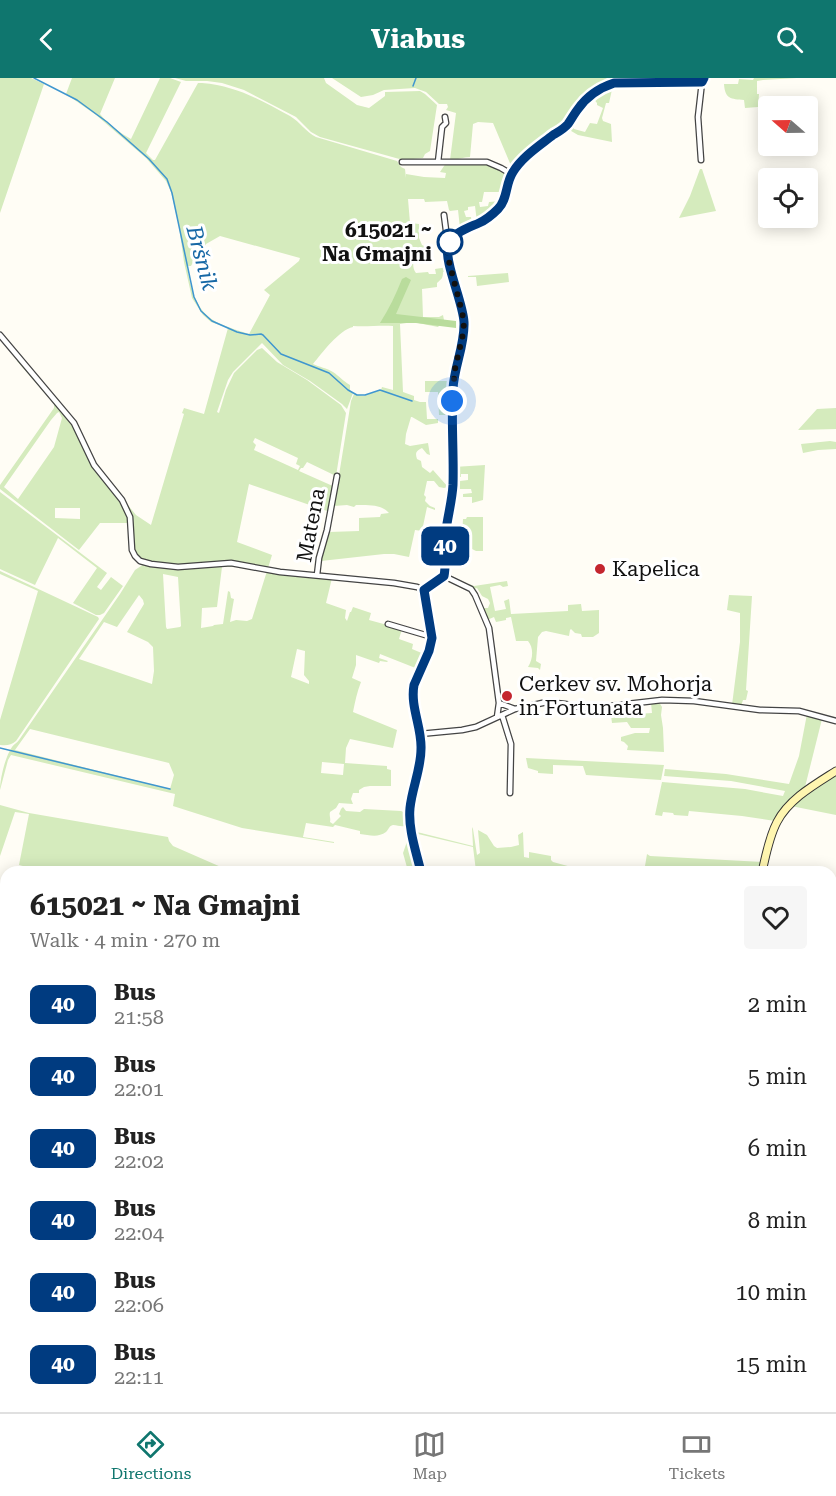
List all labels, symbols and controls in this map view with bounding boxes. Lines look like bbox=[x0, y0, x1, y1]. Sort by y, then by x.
icon: back bbox=[30, 23, 63, 56]
text: Viabus bbox=[371, 23, 465, 55]
icon: search bbox=[773, 23, 806, 56]
north arrow bbox=[758, 96, 818, 156]
map controls bbox=[758, 96, 818, 228]
button: locate bbox=[758, 168, 818, 228]
place label: 615021 ~ Na Gmajni bbox=[322, 218, 432, 266]
water label: Bršnik bbox=[181, 222, 223, 293]
marker: 615021 ~ Na Gmajni bbox=[437, 229, 463, 255]
your location bbox=[437, 386, 467, 416]
street label: Matena bbox=[292, 485, 330, 564]
line badge: 40 bbox=[418, 526, 472, 566]
text: 40 bbox=[433, 534, 457, 558]
place label: Kapelica bbox=[612, 557, 700, 581]
marker: Kapelica bbox=[593, 562, 607, 576]
place label: Cerkev sv. Mohorja in Fortunata bbox=[519, 672, 713, 720]
marker: Cerkev sv. Mohorja in Fortunata bbox=[500, 689, 514, 703]
button: heart bbox=[744, 886, 807, 949]
text: 615021 ~ Na Gmajni bbox=[30, 889, 300, 922]
text: Walk · 4 min · 270 m bbox=[30, 928, 220, 952]
text: Bus bbox=[114, 980, 156, 1005]
text: 40 bbox=[51, 992, 75, 1016]
text: 2 min bbox=[748, 992, 807, 1017]
text: 21:58 bbox=[114, 1005, 164, 1029]
text: Bus bbox=[114, 1052, 156, 1077]
text: 40 bbox=[51, 1064, 75, 1088]
text: 5 min bbox=[748, 1064, 807, 1089]
text: 22:01 bbox=[114, 1077, 164, 1101]
text: Bus bbox=[114, 1124, 156, 1149]
text: 40 bbox=[51, 1136, 75, 1160]
text: 6 min bbox=[748, 1136, 807, 1161]
text: 22:02 bbox=[114, 1149, 164, 1173]
text: Bus bbox=[114, 1196, 156, 1221]
text: 40 bbox=[51, 1208, 75, 1232]
text: 8 min bbox=[748, 1208, 807, 1233]
text: 22:04 bbox=[114, 1221, 164, 1245]
text: Bus bbox=[114, 1268, 156, 1293]
text: 40 bbox=[51, 1280, 75, 1304]
text: 10 min bbox=[736, 1280, 807, 1305]
text: 22:06 bbox=[114, 1293, 164, 1317]
text: Bus bbox=[114, 1340, 156, 1365]
text: 40 bbox=[51, 1352, 75, 1376]
text: 15 min bbox=[736, 1352, 807, 1377]
text: 22:11 bbox=[114, 1365, 164, 1389]
tab: Directions bbox=[111, 1428, 191, 1483]
tab: Map bbox=[413, 1428, 447, 1483]
tab: Tickets bbox=[668, 1428, 725, 1483]

